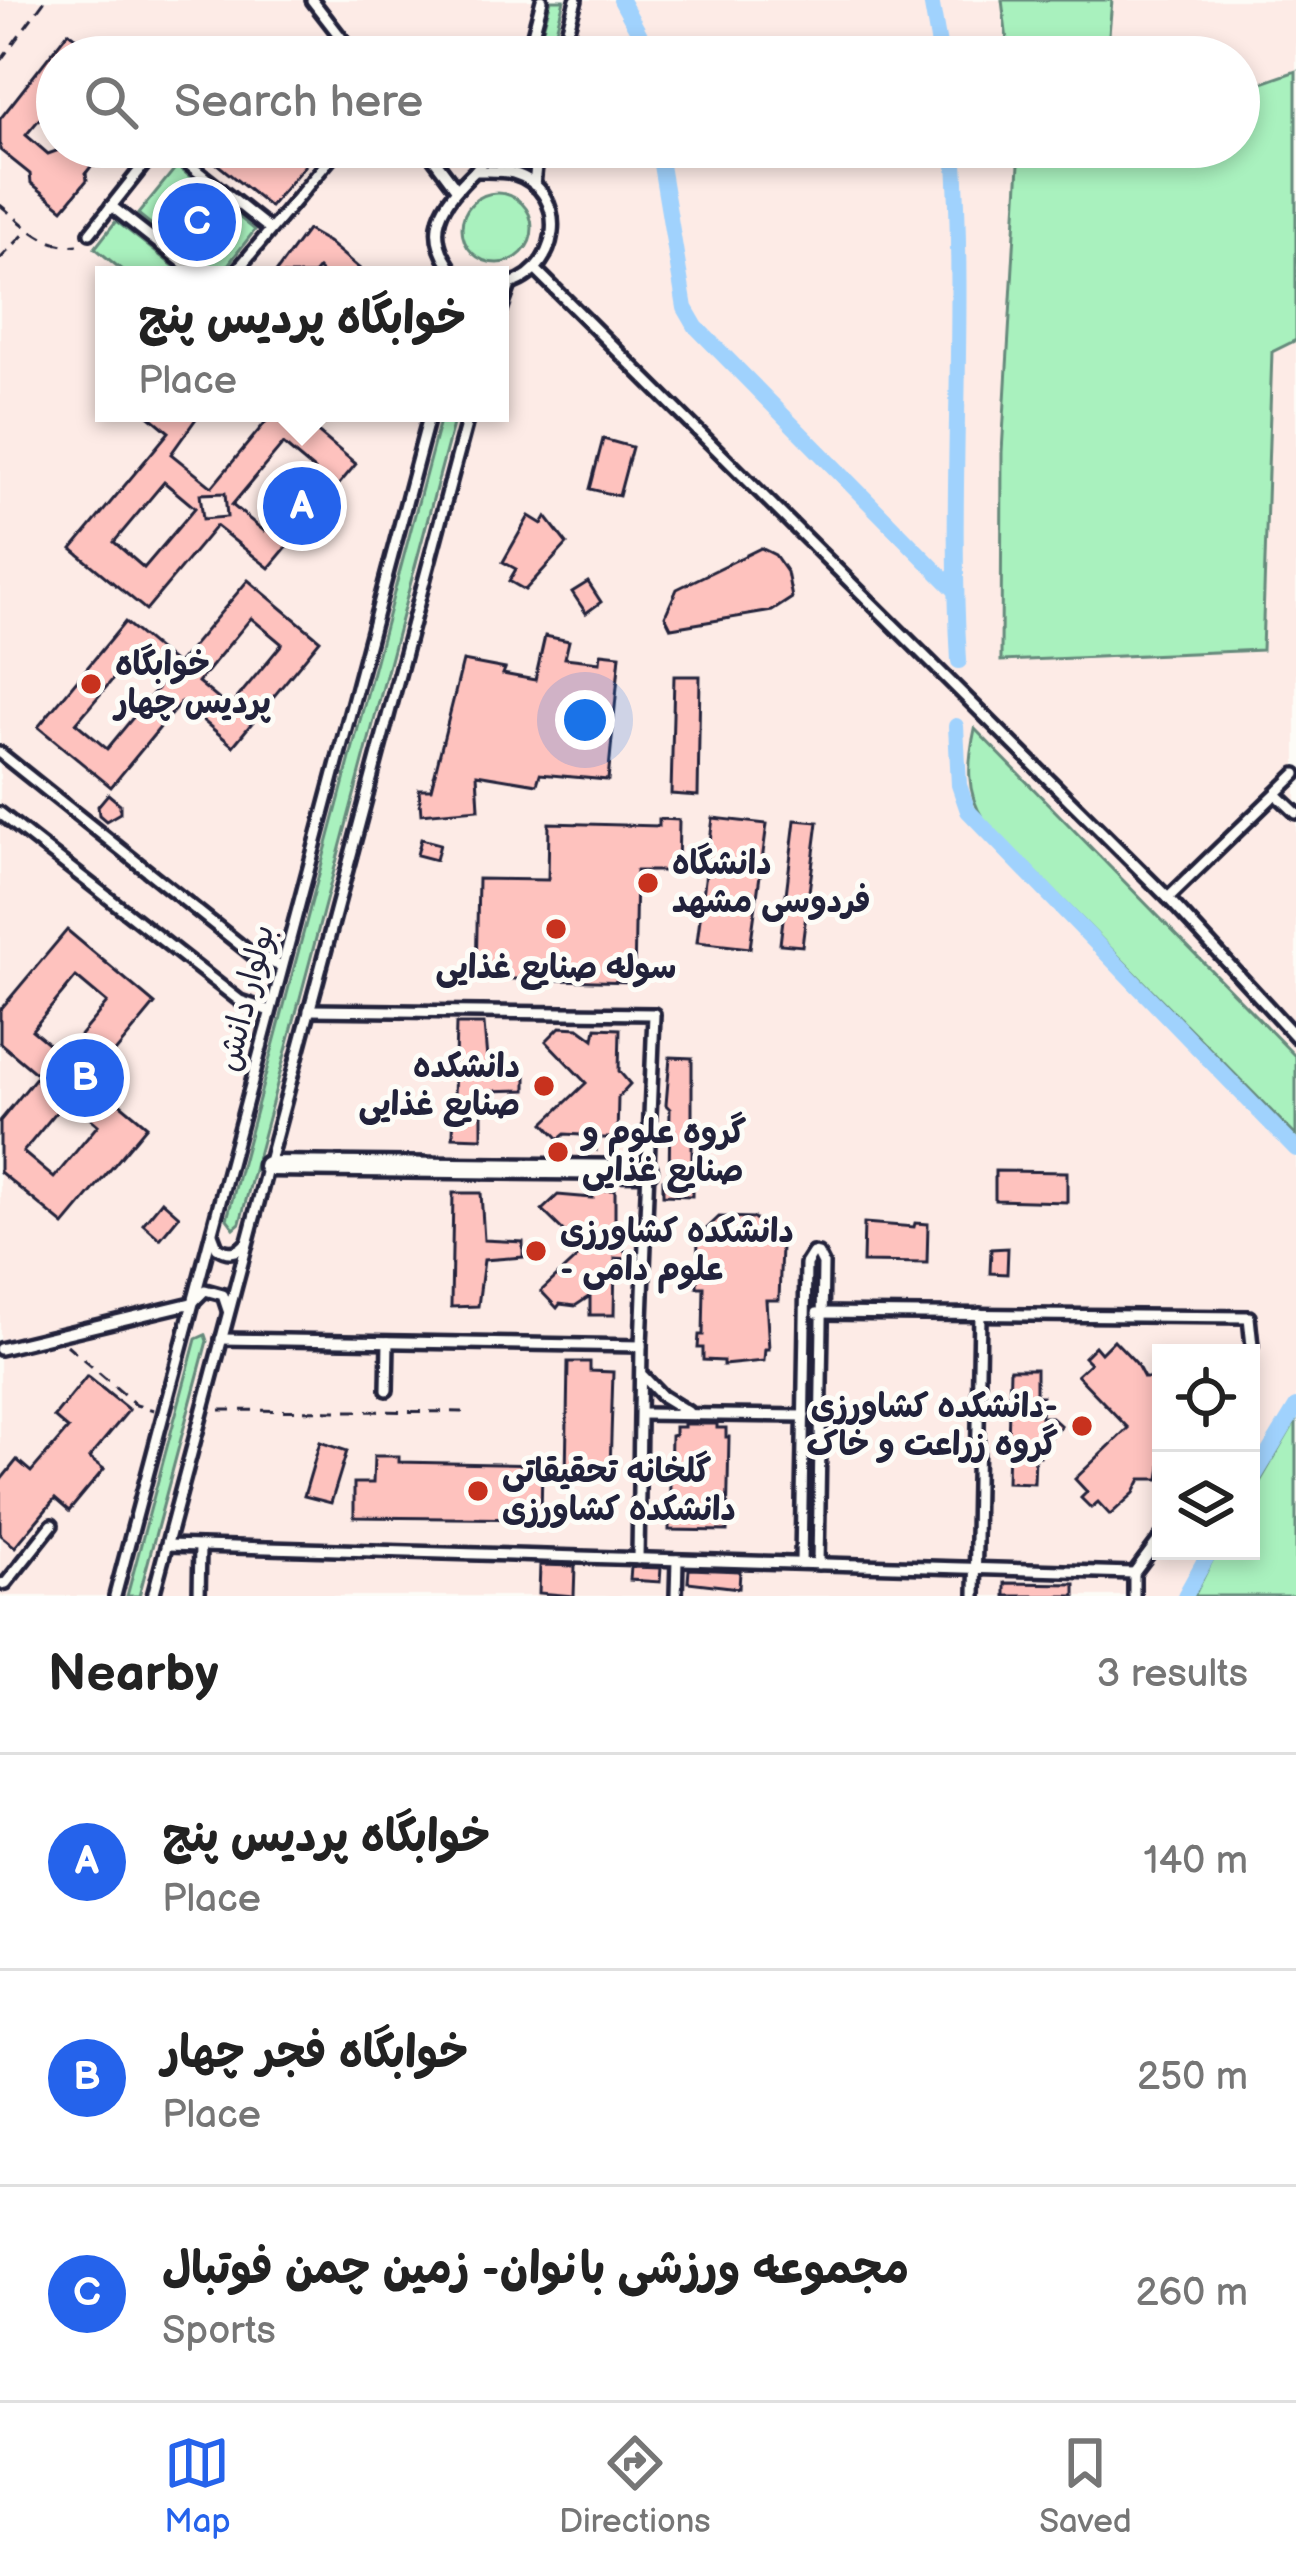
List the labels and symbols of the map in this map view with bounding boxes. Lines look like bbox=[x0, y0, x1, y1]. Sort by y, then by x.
pin: C bbox=[158, 177, 236, 267]
pin: A bbox=[263, 461, 341, 551]
place label: خوابگاه پردیس چهار bbox=[112, 643, 272, 723]
marker: خوابگاه پردیس چهار bbox=[78, 671, 104, 697]
your location bbox=[555, 690, 615, 750]
place label: دانشگاه فردوسی مشهد bbox=[672, 842, 871, 922]
marker: دانشگاه فردوسی مشهد bbox=[635, 870, 661, 896]
marker: سوله صنایع غذایی bbox=[543, 916, 569, 942]
street label: بولوار دانش bbox=[208, 921, 284, 1075]
place label: سوله صنایع غذایی bbox=[436, 948, 676, 990]
pin: B bbox=[46, 1033, 124, 1123]
place label: دانشکده صنایع غذایی bbox=[358, 1047, 520, 1127]
marker: دانشکده صنایع غذایی bbox=[531, 1073, 557, 1099]
place label: گروه علوم و صنایع غذایی bbox=[579, 1111, 746, 1193]
marker: گروه علوم و صنایع غذایی bbox=[545, 1139, 571, 1165]
place label: دانشکده کشاورزی - علوم دامی bbox=[560, 1212, 794, 1294]
marker: دانشکده کشاورزی - علوم دامی bbox=[523, 1238, 549, 1264]
place label: دانشکده کشاورزی- گروه زراعت و خاک bbox=[807, 1387, 1058, 1465]
marker: دانشکده کشاورزی- گروه زراعت و خاک bbox=[1069, 1413, 1095, 1439]
place label: گلخانه تحقیقاتی دانشکده کشاورزی bbox=[502, 1450, 736, 1530]
marker: گلخانه تحقیقاتی دانشکده کشاورزی bbox=[465, 1478, 491, 1504]

